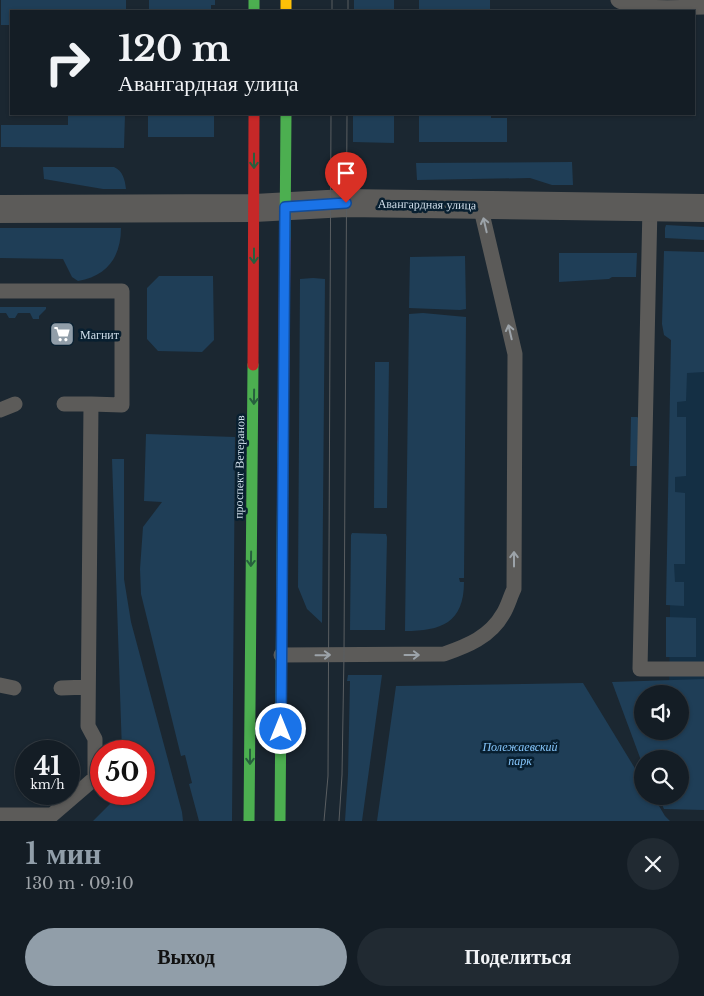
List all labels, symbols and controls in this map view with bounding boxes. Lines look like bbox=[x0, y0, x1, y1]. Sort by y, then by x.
text: 120 m bbox=[118, 27, 231, 70]
icon: right bbox=[35, 30, 100, 95]
text: Авангардная улица bbox=[118, 70, 299, 97]
one-way arrow bbox=[249, 152, 259, 168]
pin bbox=[325, 152, 367, 203]
icon: arrive bbox=[332, 159, 360, 187]
street label: Авангардная улица bbox=[378, 196, 477, 212]
one-way arrow bbox=[480, 218, 489, 234]
one-way arrow bbox=[249, 248, 259, 264]
supermarket icon: Магнит bbox=[49, 321, 75, 347]
one-way arrow bbox=[505, 325, 514, 341]
place label: Магнит bbox=[80, 327, 120, 342]
one-way arrow bbox=[249, 389, 258, 405]
street label: проспект Ветеранов bbox=[231, 415, 247, 519]
one-way arrow bbox=[246, 550, 256, 567]
one-way arrow bbox=[509, 551, 519, 568]
one-way arrow bbox=[314, 650, 330, 659]
one-way arrow bbox=[404, 650, 420, 660]
map controls bbox=[634, 685, 689, 805]
button: sound bbox=[634, 685, 689, 740]
position arrow bbox=[254, 702, 306, 754]
park label: Полежаевский парк bbox=[481, 739, 558, 768]
speed limit sign: 50 bbox=[90, 740, 155, 805]
one-way arrow bbox=[245, 748, 255, 764]
button: search bbox=[634, 750, 689, 805]
text: 41 bbox=[34, 751, 61, 782]
text: km/h bbox=[30, 777, 65, 792]
text: 1 мин bbox=[25, 835, 101, 872]
button: close bbox=[627, 838, 679, 890]
text: 130 m · 09:10 bbox=[25, 873, 134, 893]
button: Выход bbox=[25, 928, 347, 986]
button: Поделиться bbox=[357, 928, 679, 986]

